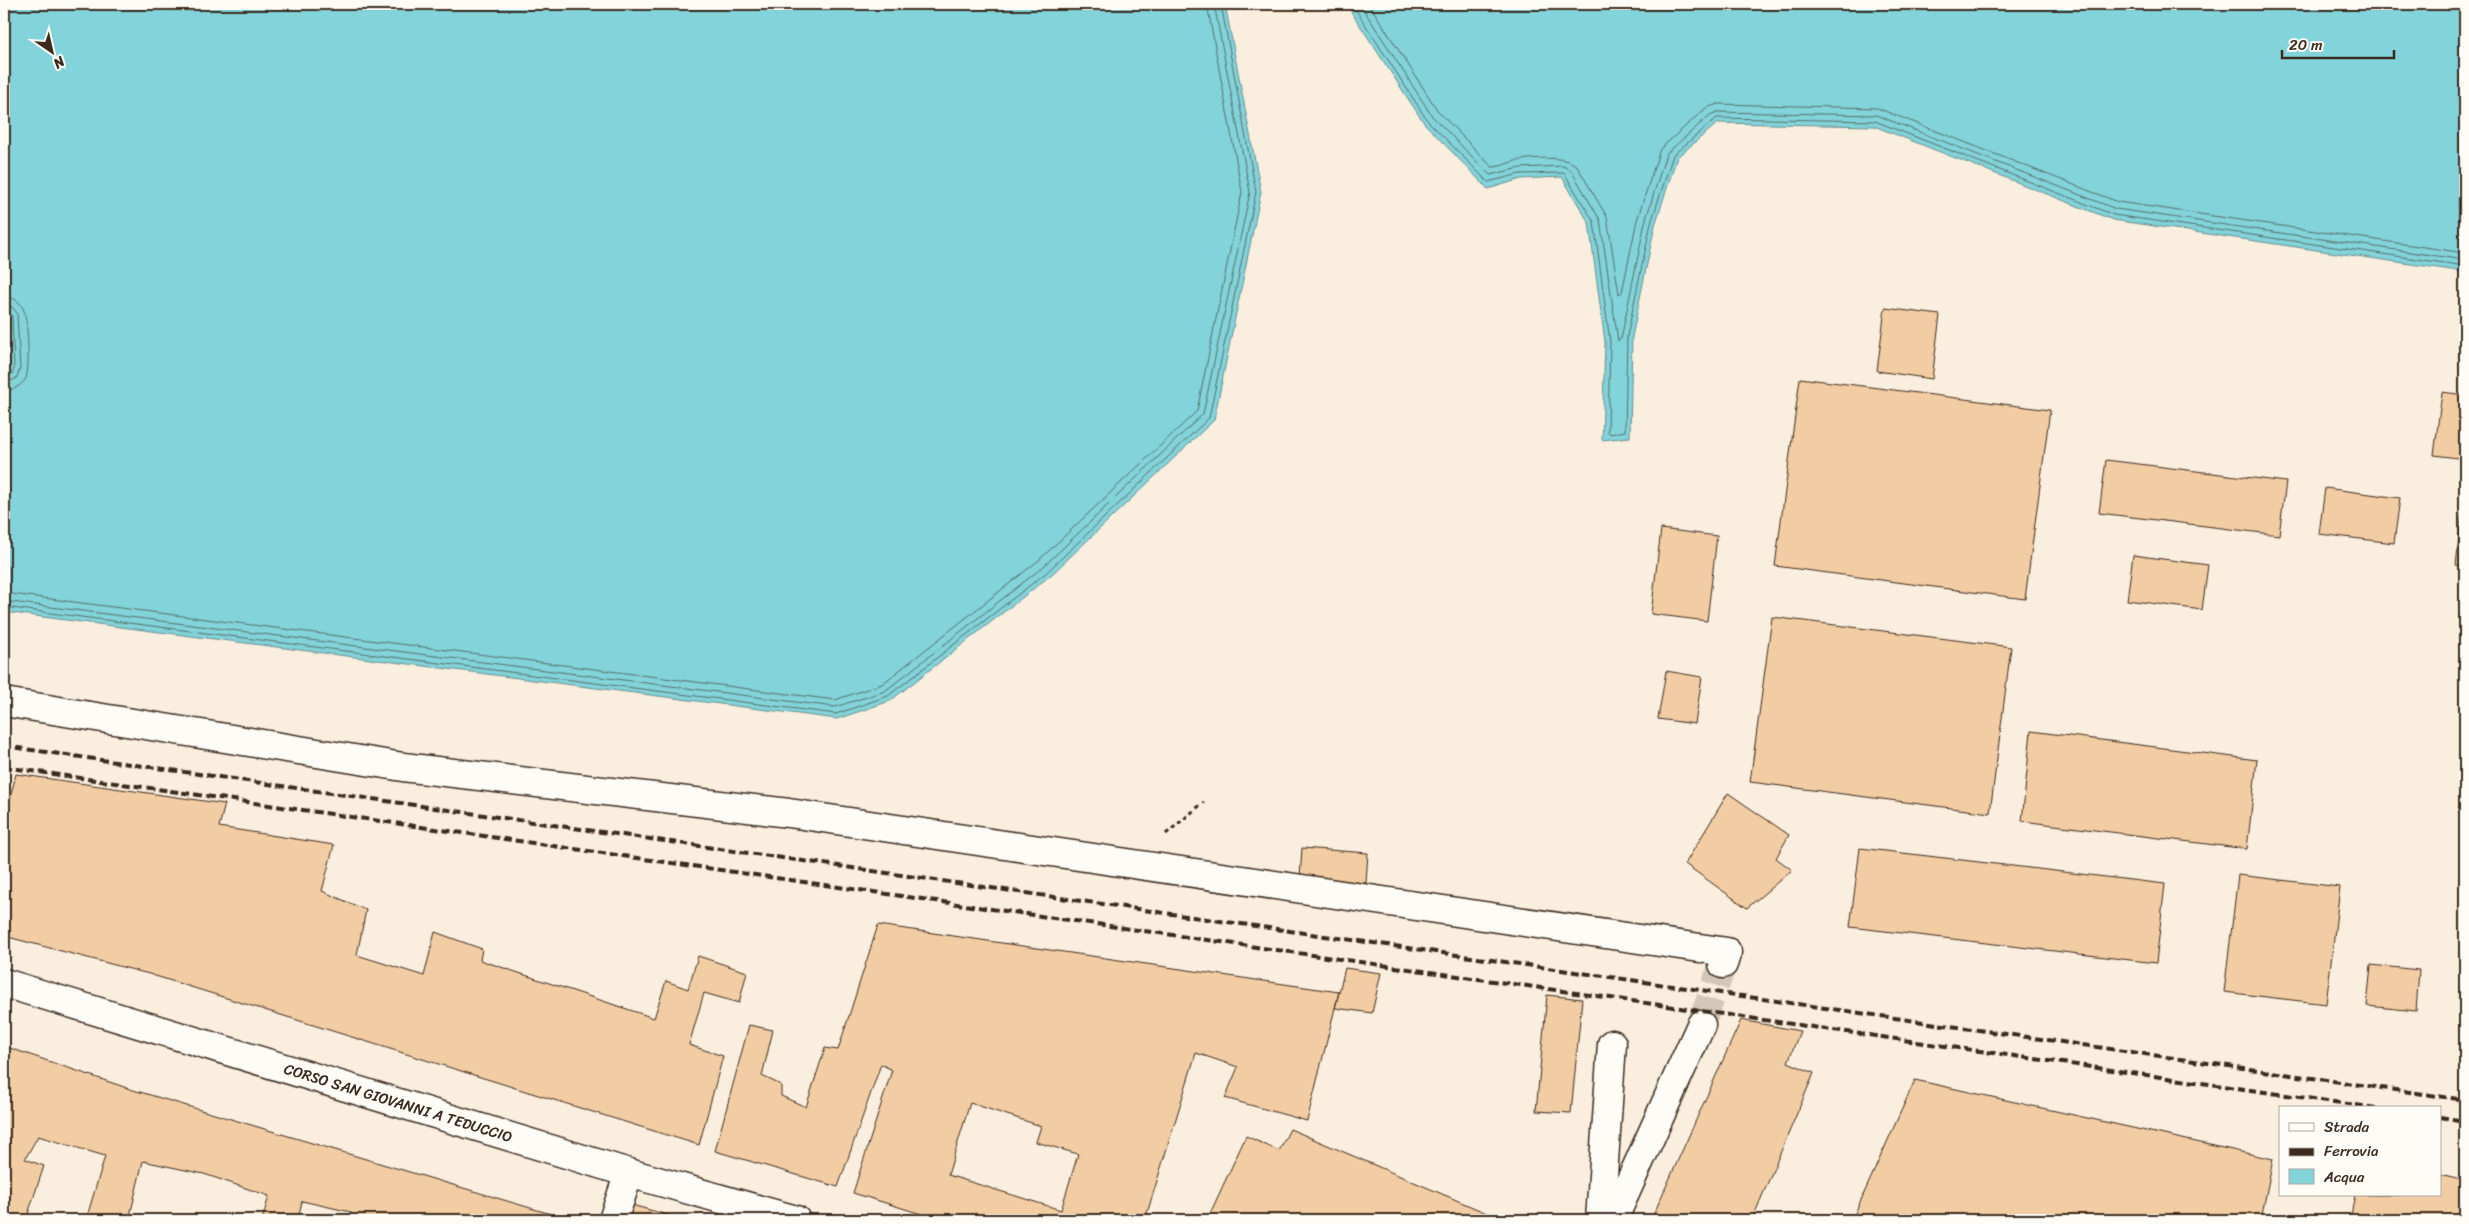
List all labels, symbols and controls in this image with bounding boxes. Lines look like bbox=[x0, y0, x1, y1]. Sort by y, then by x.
north arrow bbox=[28, 28, 78, 78]
scale bar bbox=[2282, 28, 2394, 60]
text: 20 m bbox=[2289, 32, 2323, 58]
text: N bbox=[48, 49, 71, 76]
street label: CORSO SAN GIOVANNI A TEDUCCIO bbox=[281, 1056, 516, 1150]
legend bbox=[2279, 1106, 2442, 1196]
text: Strada bbox=[2324, 1114, 2370, 1140]
text: Ferrovia bbox=[2324, 1138, 2379, 1164]
text: Acqua bbox=[2323, 1164, 2365, 1190]

